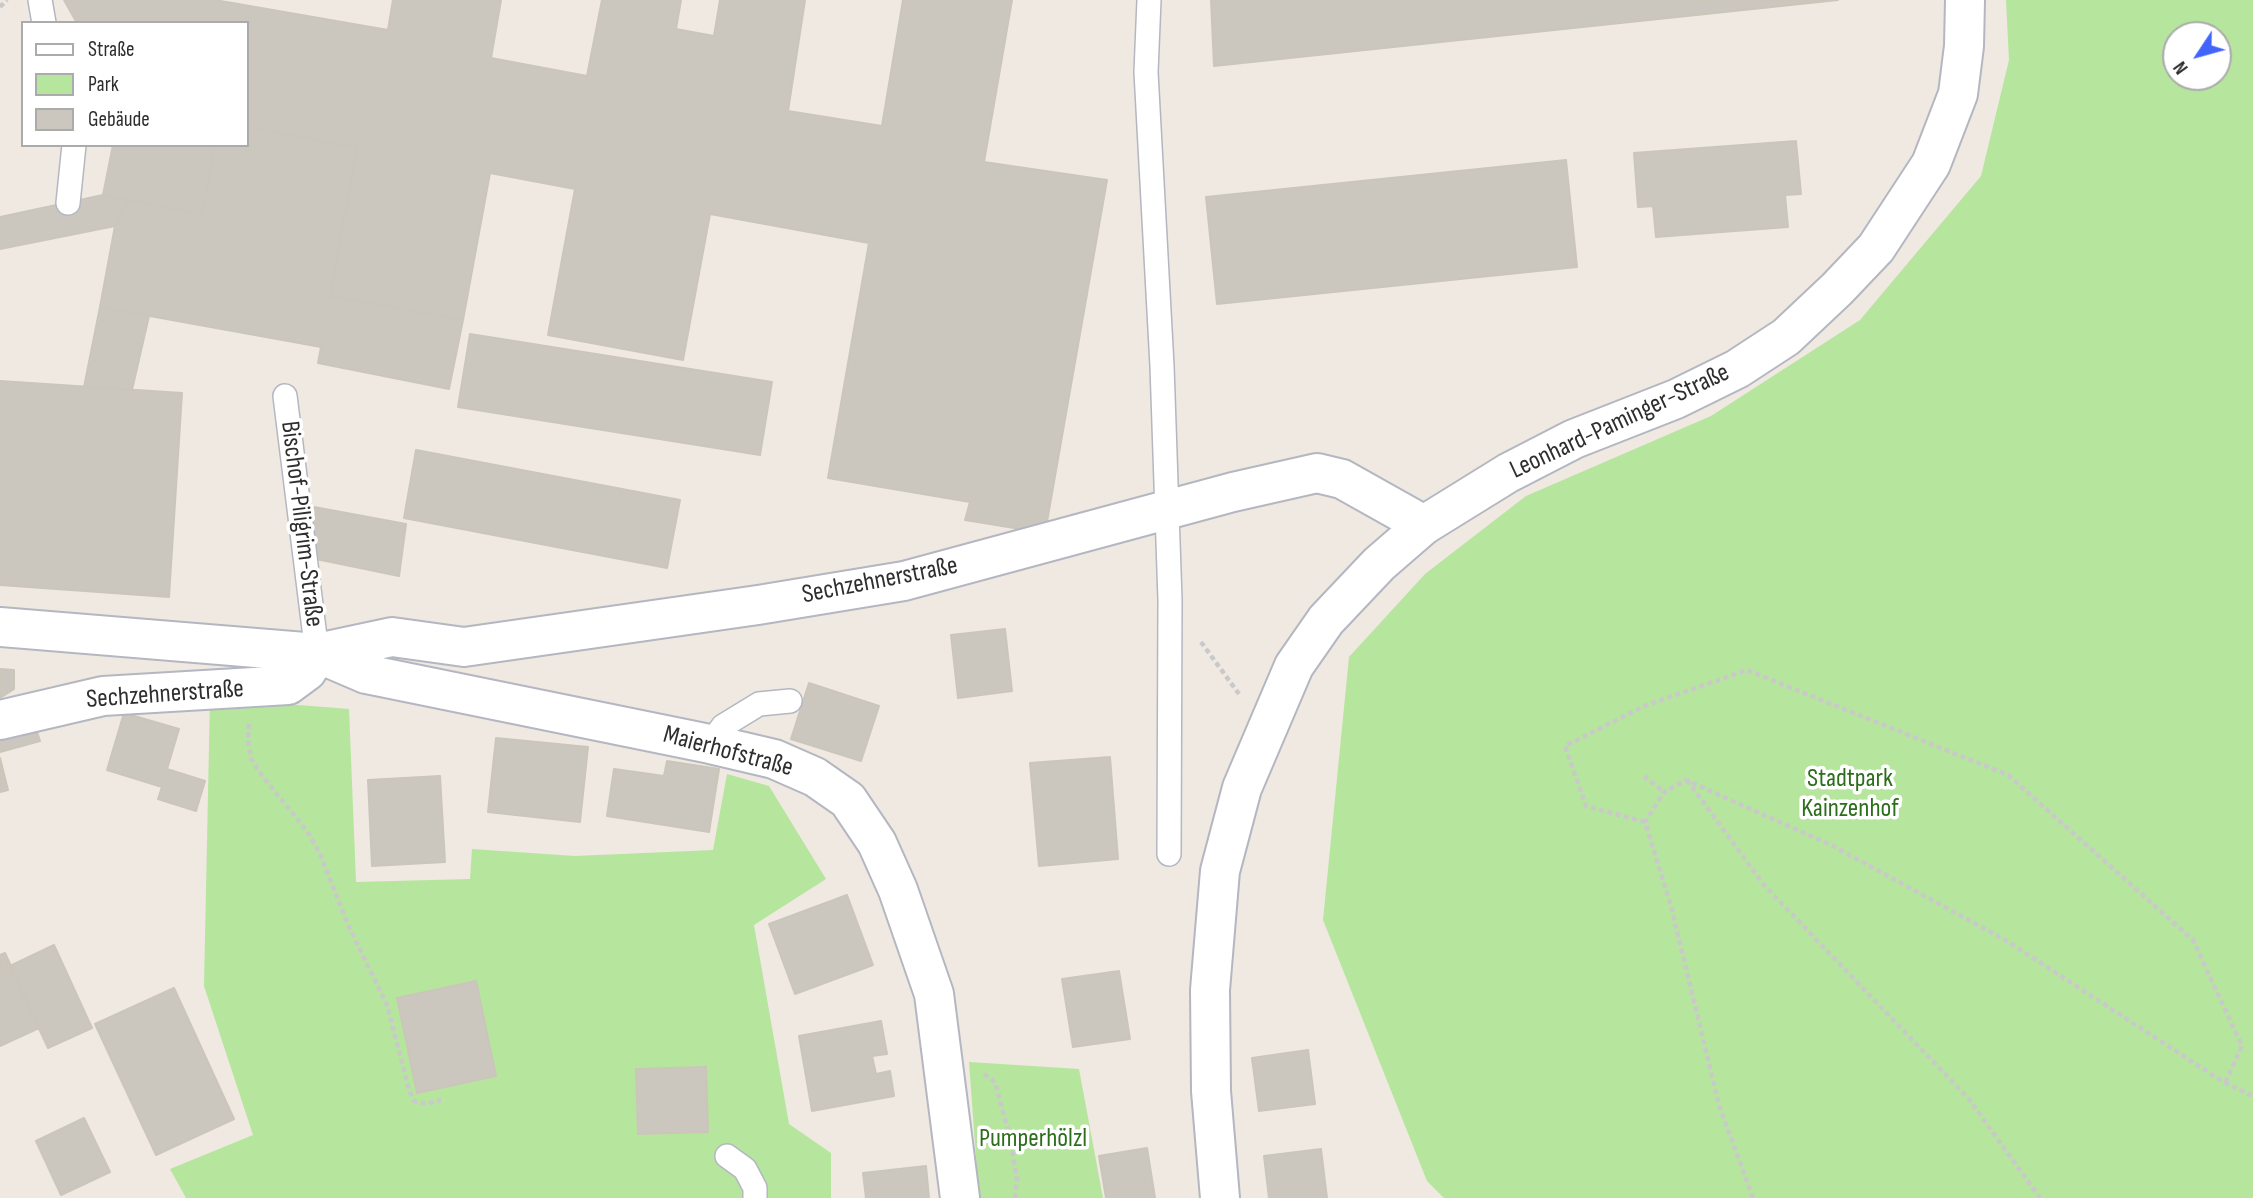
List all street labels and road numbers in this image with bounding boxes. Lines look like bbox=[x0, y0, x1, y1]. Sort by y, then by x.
street label: Leonhard-Paminger-Straße bbox=[1505, 357, 1735, 487]
street label: Bischof-Piligrim-Straße bbox=[273, 419, 329, 629]
street label: Sechzehnerstraße bbox=[799, 551, 961, 611]
street label: Sechzehnerstraße bbox=[85, 674, 245, 716]
street label: Maierhofstraße bbox=[660, 720, 796, 784]

